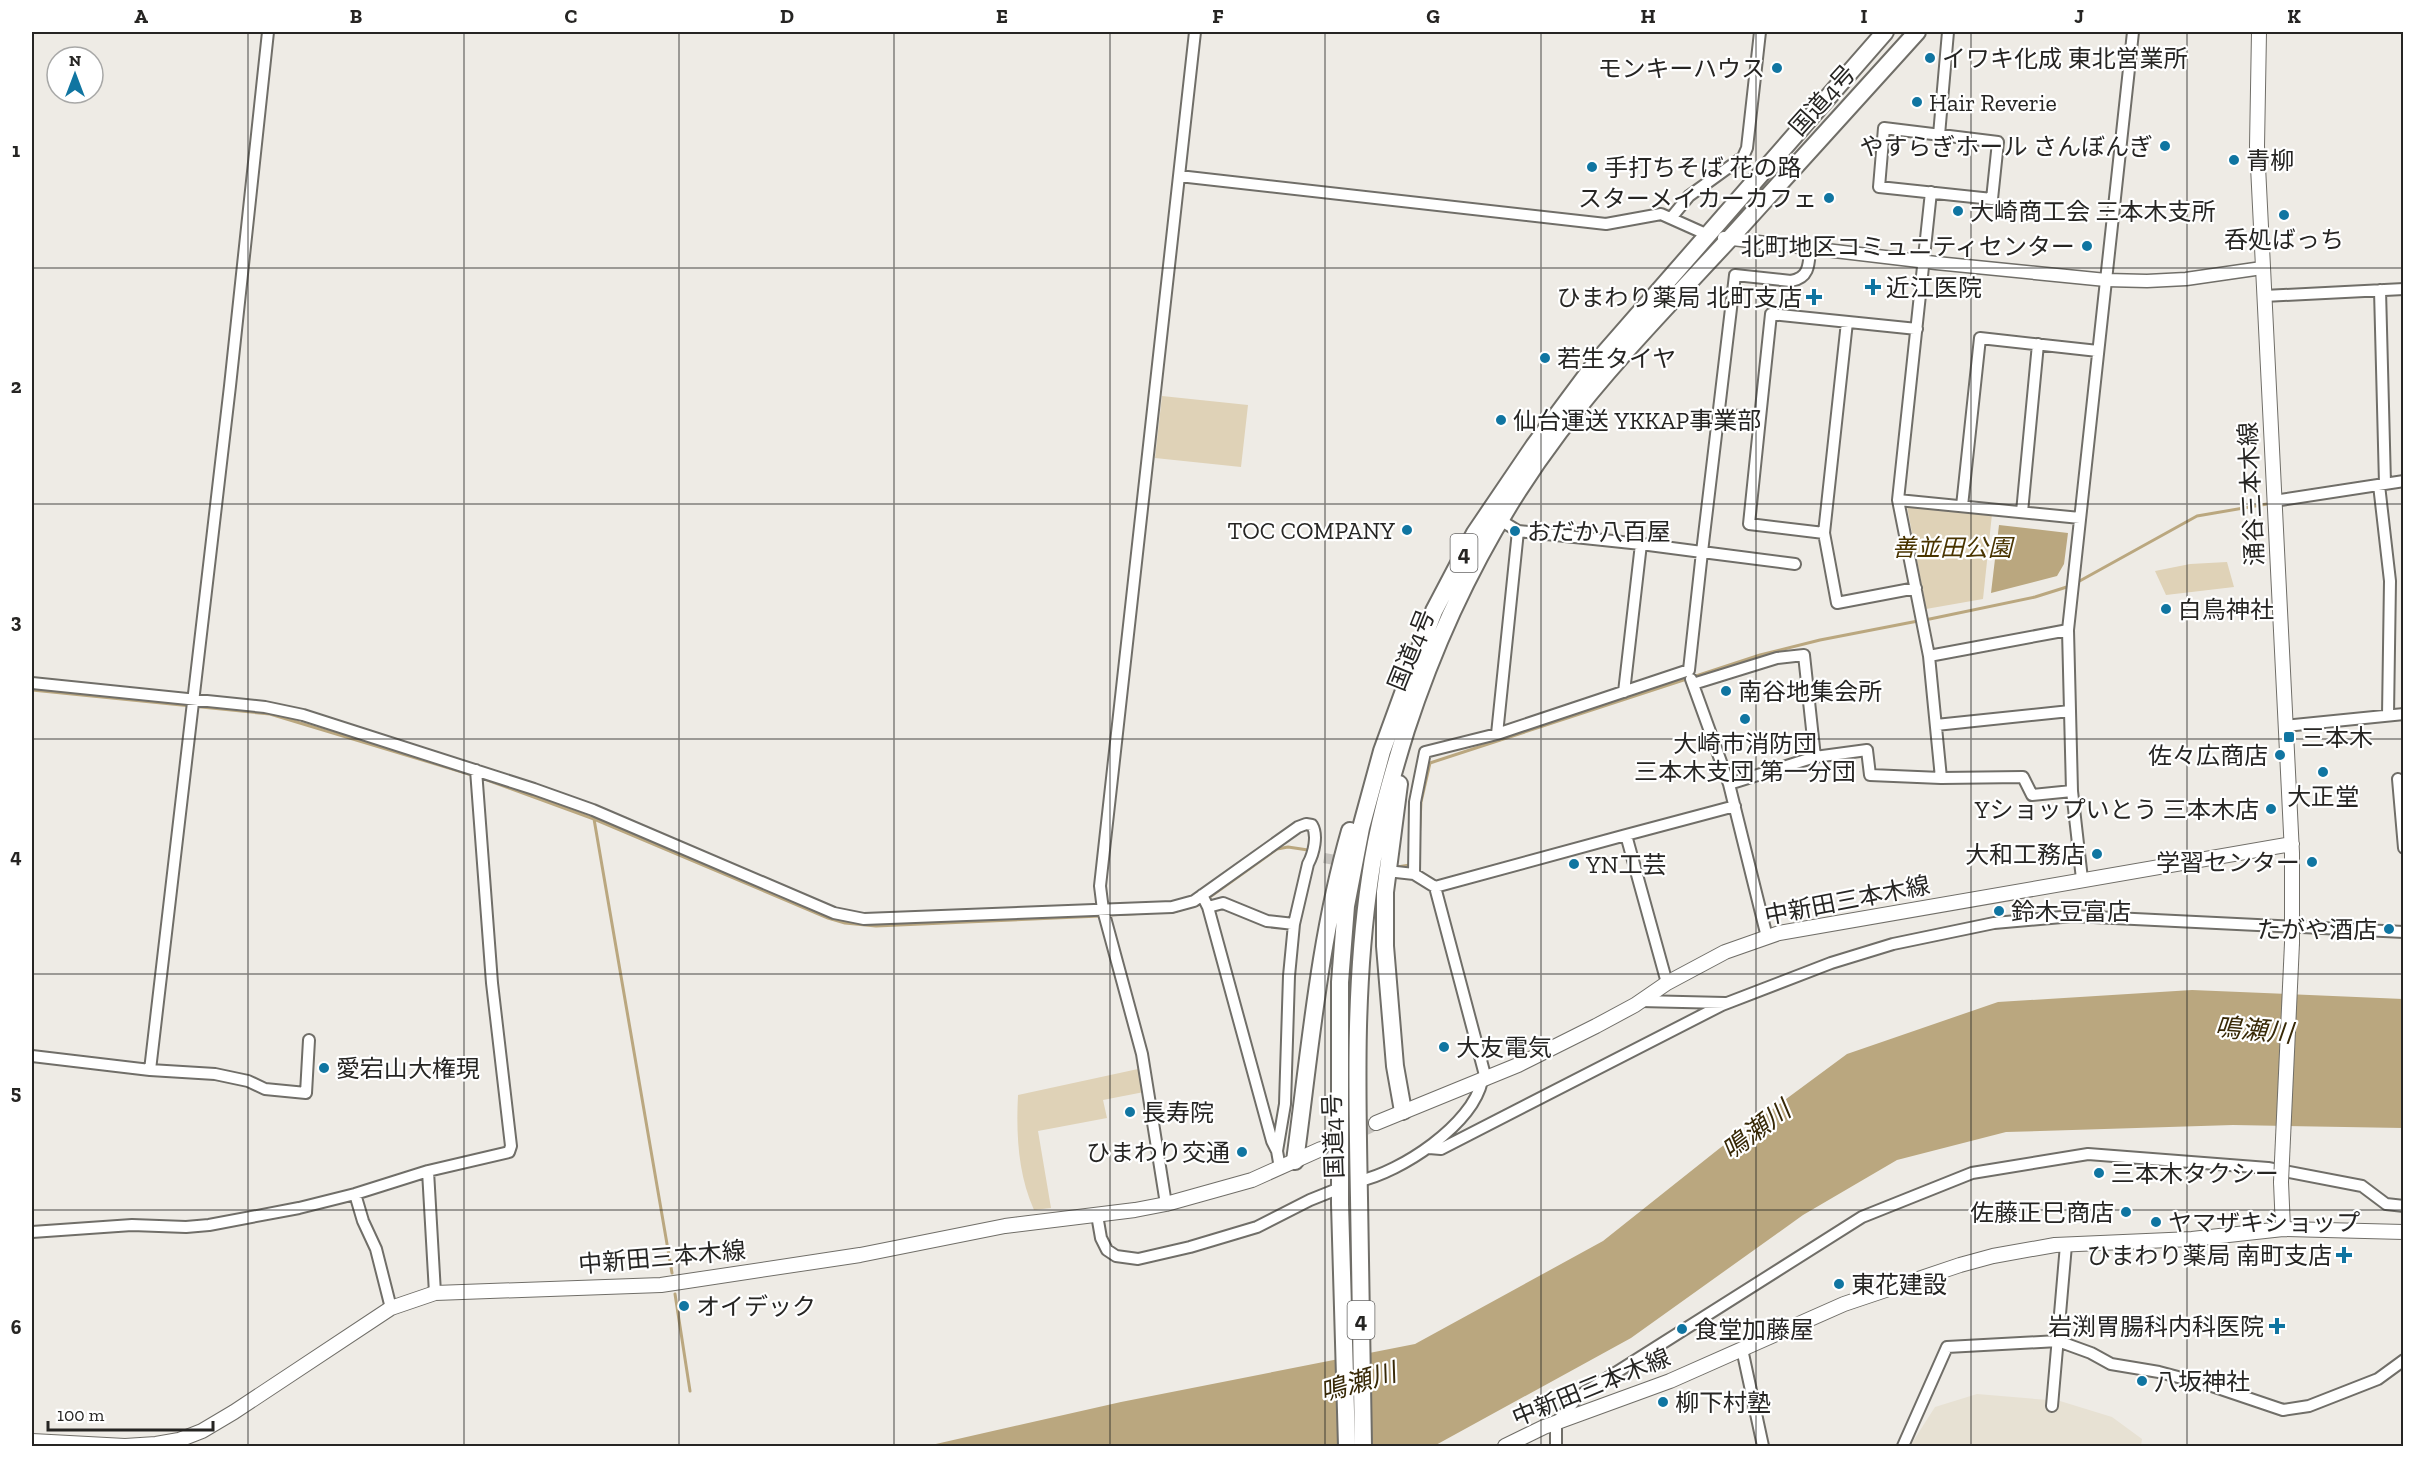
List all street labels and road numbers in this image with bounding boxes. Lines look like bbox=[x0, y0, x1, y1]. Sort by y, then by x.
street label: 国道4号 bbox=[1783, 59, 1861, 141]
street label: 涌谷三本木線 bbox=[2233, 421, 2269, 567]
road number: 4 bbox=[1450, 534, 1478, 572]
street label: 国道4号 bbox=[1382, 605, 1440, 695]
street label: 中新田三本木線 bbox=[1762, 870, 1932, 930]
street label: 国道4号 bbox=[1317, 1093, 1349, 1179]
street label: 中新田三本木線 bbox=[577, 1235, 747, 1279]
road number: 4 bbox=[1348, 1301, 1374, 1339]
street label: 中新田三本木線 bbox=[1508, 1342, 1674, 1432]

